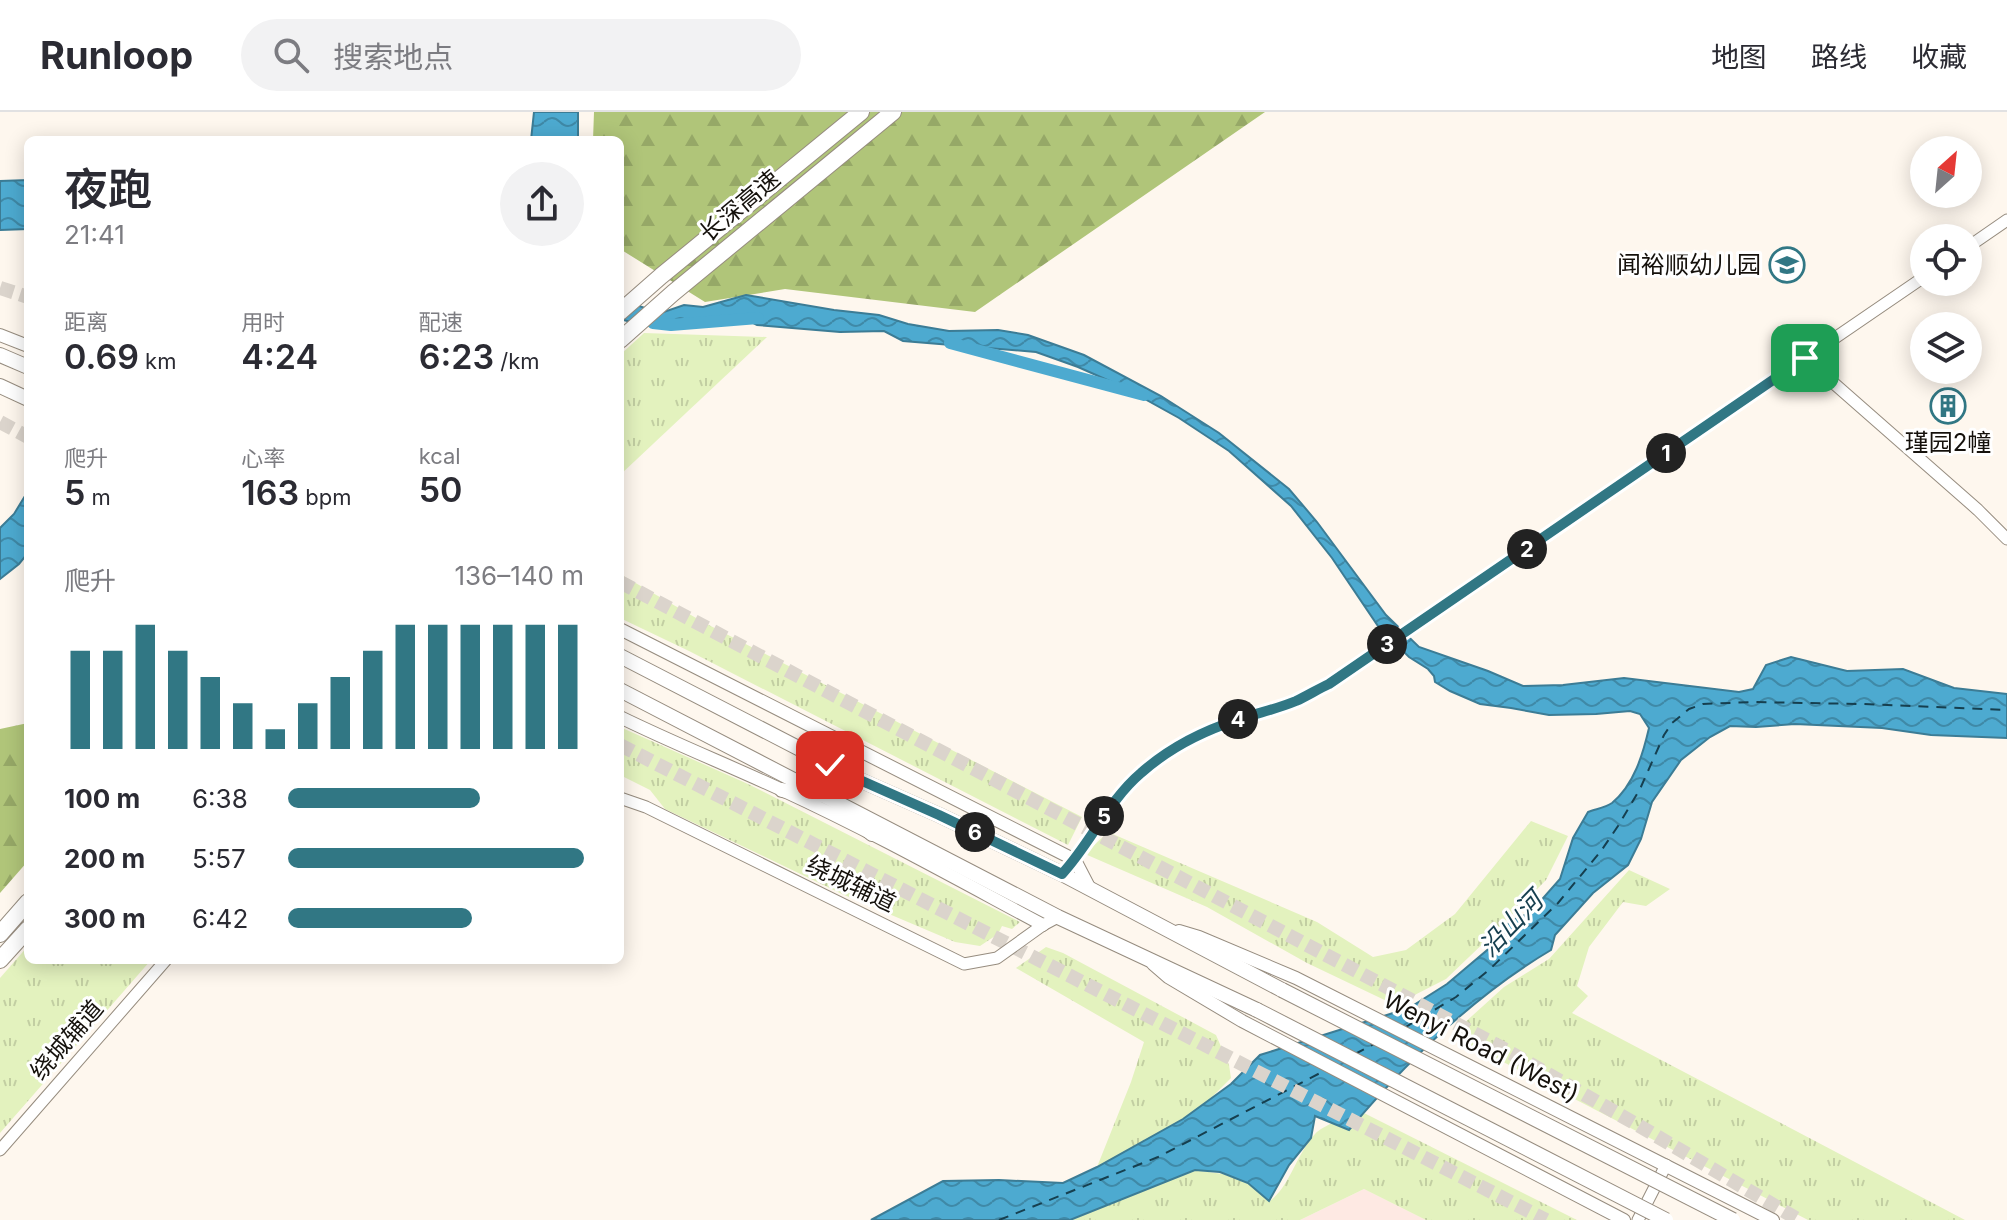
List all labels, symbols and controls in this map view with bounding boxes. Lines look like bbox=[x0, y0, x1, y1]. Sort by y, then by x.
search box bbox=[241, 19, 801, 91]
text: Runloop bbox=[40, 32, 193, 78]
icon: search bbox=[269, 33, 313, 77]
text: 搜索地点 bbox=[333, 39, 453, 75]
text: 地图 bbox=[1711, 40, 1767, 74]
text: 路线 bbox=[1811, 40, 1867, 74]
text: 收藏 bbox=[1911, 40, 1967, 74]
north arrow bbox=[1910, 136, 1982, 208]
map controls bbox=[1910, 136, 1982, 384]
text: 夜跑 bbox=[64, 162, 152, 216]
button: share bbox=[500, 162, 584, 246]
street label: 长深高速 bbox=[694, 164, 786, 248]
text: 21:41 bbox=[64, 219, 125, 250]
button: locate bbox=[1910, 224, 1982, 296]
school or university icon: 闻裕顺幼儿园 bbox=[1768, 246, 1806, 284]
place label: 闻裕顺幼儿园 bbox=[1617, 250, 1761, 279]
text: 距离 bbox=[64, 309, 108, 335]
text: 用时 bbox=[241, 309, 285, 335]
text: 配速 bbox=[419, 309, 463, 335]
button: layers bbox=[1910, 312, 1982, 384]
pin bbox=[1771, 324, 1839, 392]
text: 0.69 bbox=[64, 336, 139, 377]
text: 4:24 bbox=[241, 336, 318, 377]
text: 6:23 bbox=[419, 336, 494, 377]
icon: arrive bbox=[1783, 336, 1827, 380]
text: km bbox=[139, 348, 176, 374]
text: /km bbox=[494, 348, 540, 374]
building icon: 瑾园2幢 bbox=[1929, 387, 1967, 425]
place label: 瑾园2幢 bbox=[1905, 428, 1991, 457]
pin: 1 bbox=[1646, 433, 1686, 473]
text: 1 bbox=[1661, 440, 1671, 466]
text: kcal bbox=[419, 443, 461, 469]
text: 爬升 bbox=[64, 445, 108, 471]
text: 心率 bbox=[241, 445, 285, 471]
text: 50 bbox=[419, 469, 462, 510]
text: 5 bbox=[64, 472, 85, 513]
text: 163 bbox=[241, 472, 299, 513]
text: m bbox=[85, 484, 111, 510]
text: bpm bbox=[299, 484, 352, 510]
pin: 2 bbox=[1507, 529, 1547, 569]
text: 2 bbox=[1520, 536, 1534, 562]
text: 136–140 m bbox=[454, 560, 584, 591]
text: 爬升 bbox=[64, 565, 116, 596]
pin: 3 bbox=[1367, 624, 1407, 664]
text: 3 bbox=[1380, 631, 1394, 657]
pin: 4 bbox=[1218, 699, 1258, 739]
text: 4 bbox=[1231, 706, 1245, 732]
pin bbox=[796, 731, 864, 799]
icon: check bbox=[808, 743, 852, 787]
text: 100 m bbox=[64, 783, 140, 814]
text: 6:38 bbox=[192, 783, 248, 814]
pin: 5 bbox=[1084, 796, 1124, 836]
text: 5 bbox=[1097, 803, 1111, 829]
pin: 6 bbox=[955, 812, 995, 852]
text: 6 bbox=[968, 819, 982, 845]
text: 200 m bbox=[64, 843, 145, 874]
text: 5:57 bbox=[192, 843, 246, 874]
street label: 绕城辅道 bbox=[802, 849, 901, 918]
water label: 沿山河 bbox=[1472, 881, 1552, 962]
text: 300 m bbox=[64, 903, 146, 934]
text: 6:42 bbox=[192, 903, 248, 934]
street label: Wenyi Road (West) bbox=[1379, 985, 1584, 1108]
street label: 绕城辅道 bbox=[24, 994, 109, 1085]

